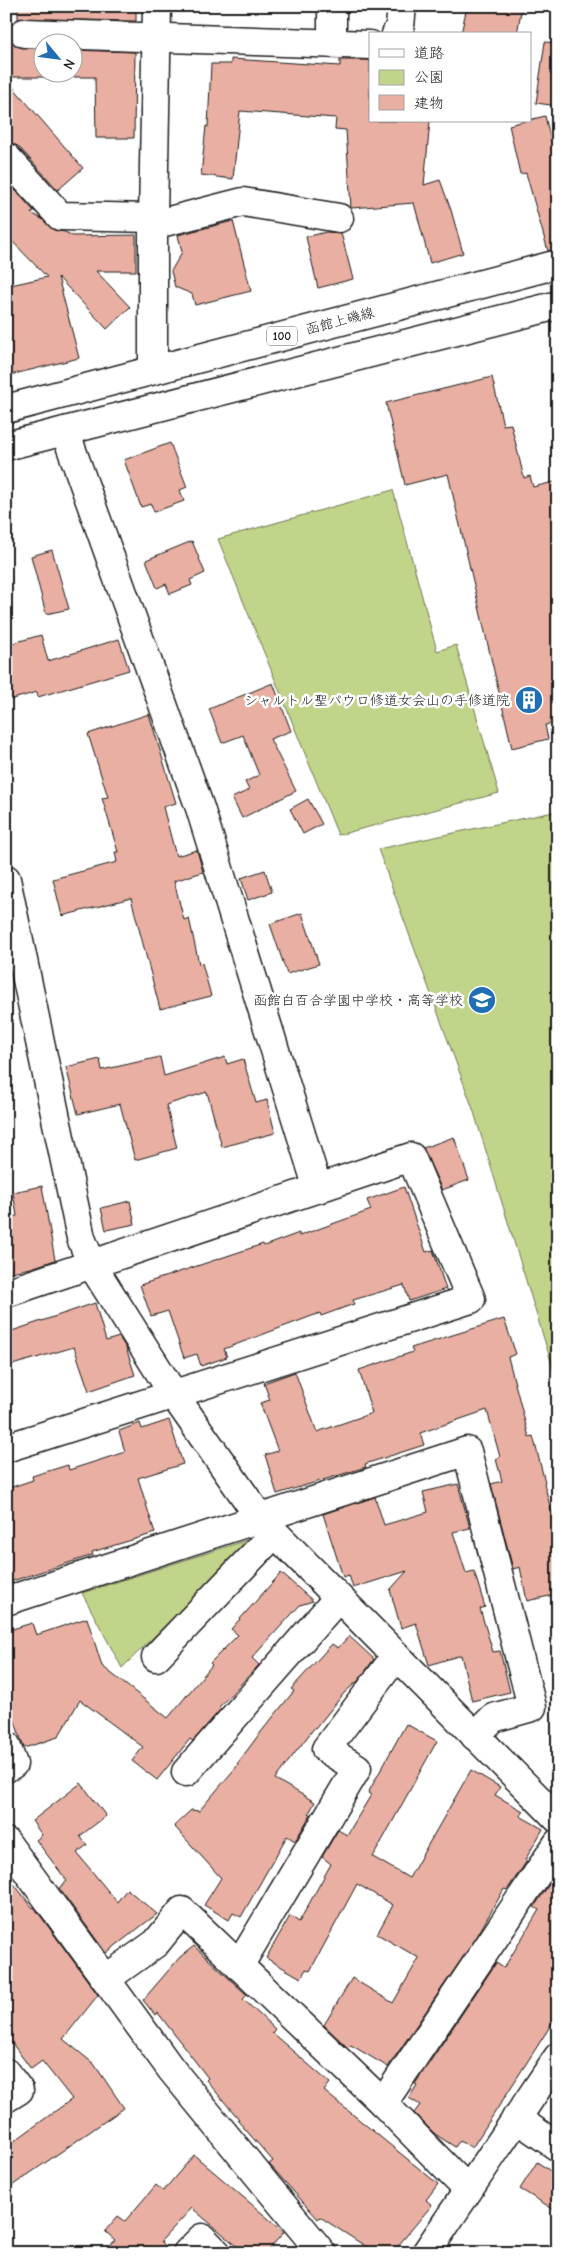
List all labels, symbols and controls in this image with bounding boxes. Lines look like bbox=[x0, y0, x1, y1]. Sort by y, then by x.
north arrow bbox=[32, 32, 82, 82]
legend bbox=[369, 32, 532, 122]
text: 道路 bbox=[414, 44, 444, 62]
text: N bbox=[59, 56, 79, 72]
text: 公園 bbox=[414, 68, 444, 86]
text: 建物 bbox=[414, 94, 444, 112]
street label: 函館上磯線 bbox=[304, 304, 376, 338]
road number: 100 bbox=[267, 326, 297, 346]
building icon: シャルトル聖パウロ修道女会山の手修道院 bbox=[514, 685, 544, 715]
place label: シャルトル聖パウロ修道女会山の手修道院 bbox=[244, 692, 510, 709]
school or university icon: 函館白百合学園中学校・高等学校 bbox=[467, 985, 497, 1015]
place label: 函館白百合学園中学校・高等学校 bbox=[253, 992, 463, 1009]

